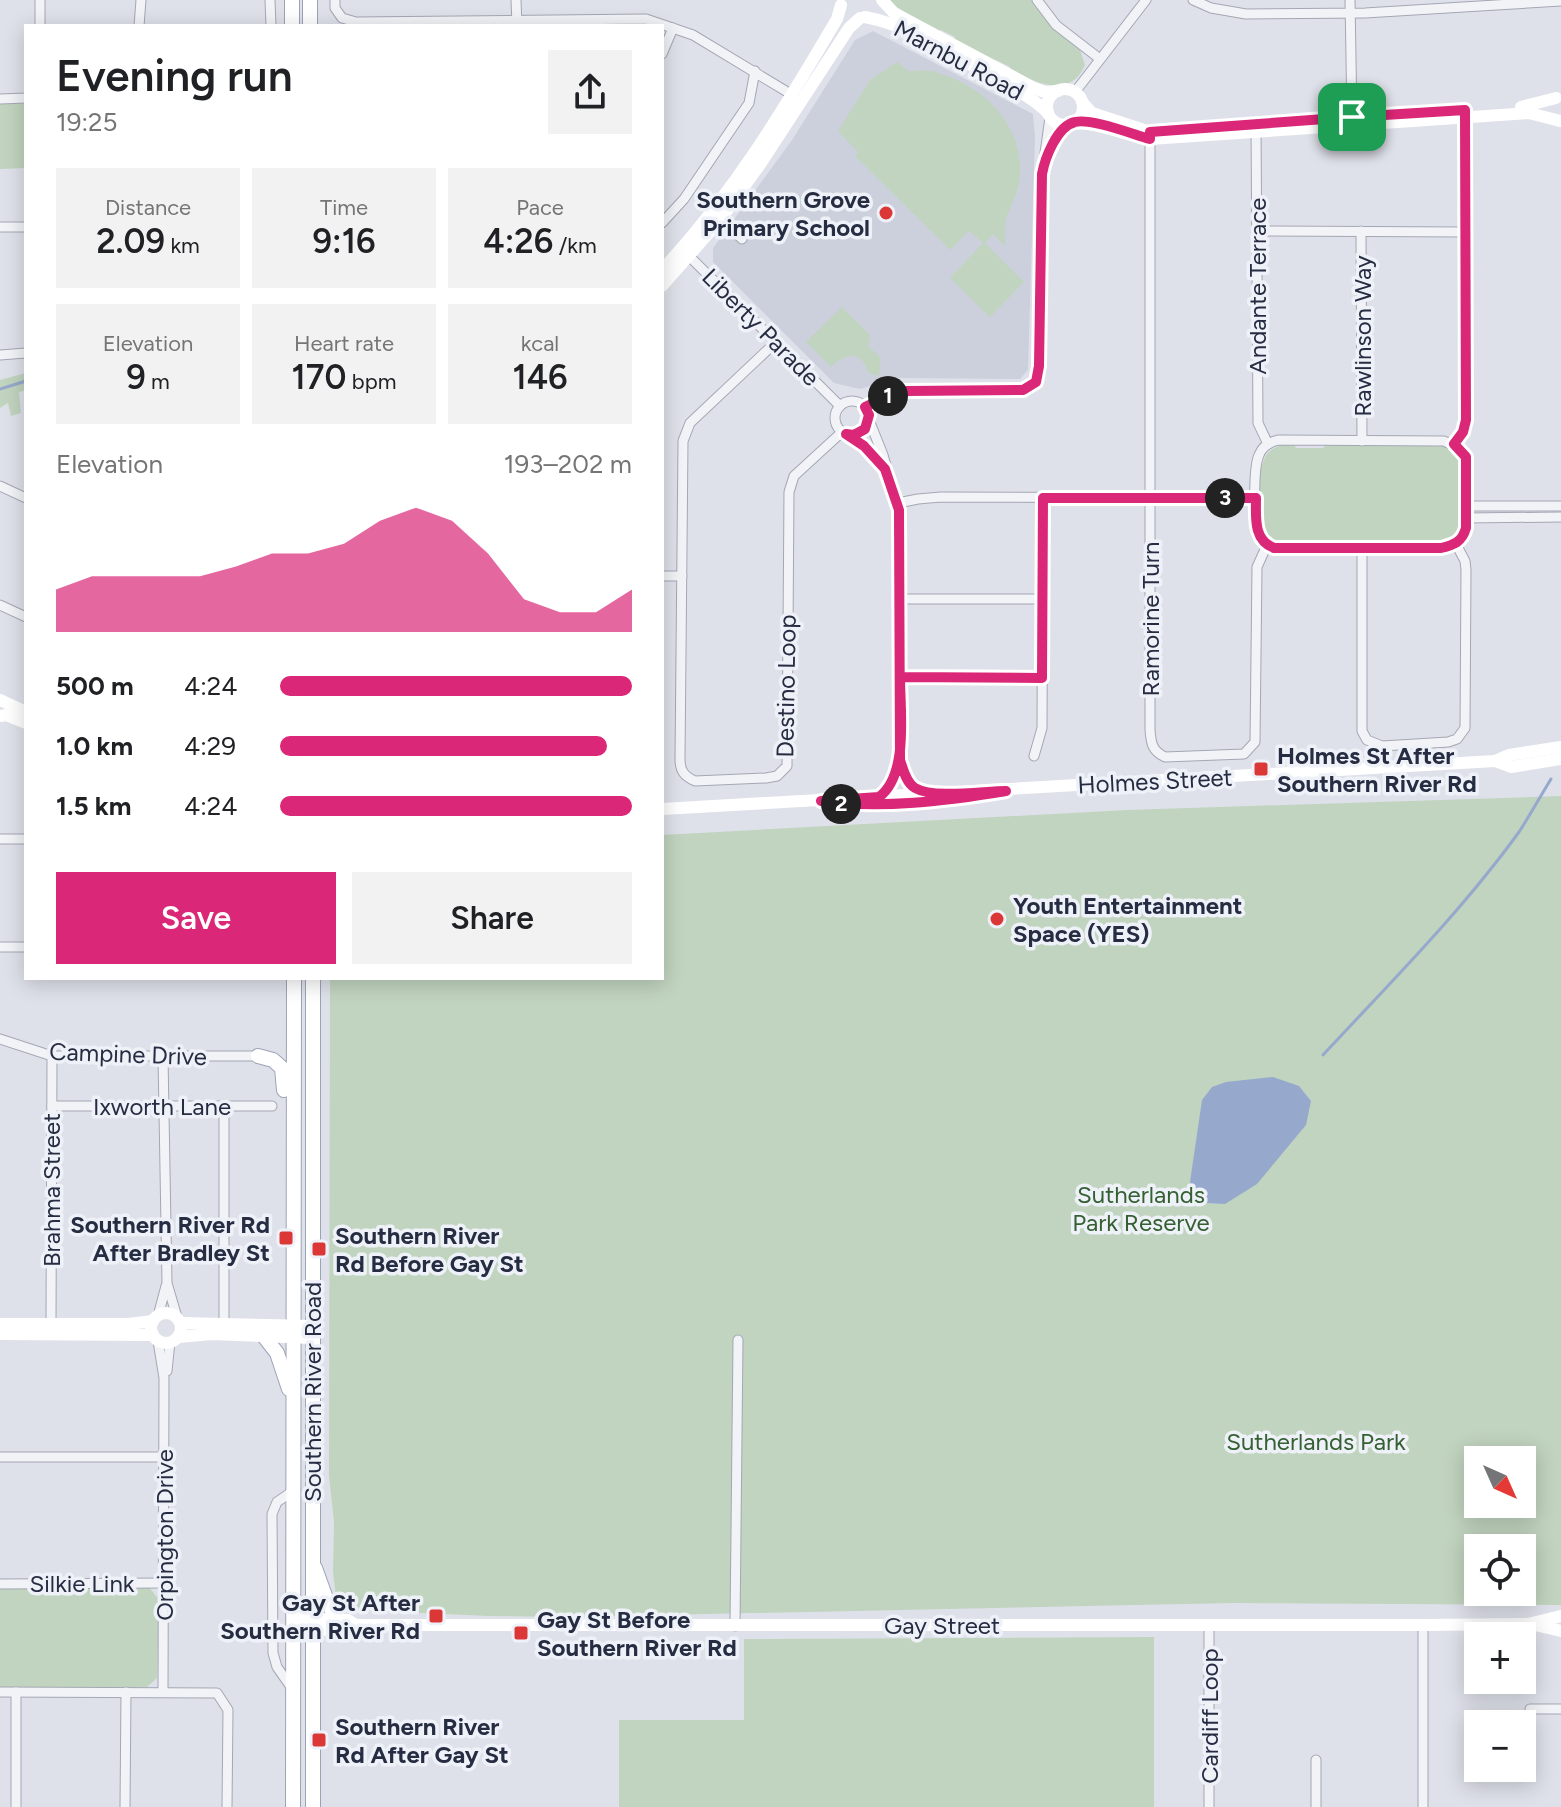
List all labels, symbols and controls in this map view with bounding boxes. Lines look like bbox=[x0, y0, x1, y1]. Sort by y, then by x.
street label: Marnbu Road bbox=[889, 14, 1029, 106]
text: Evening run bbox=[56, 49, 293, 102]
button: share bbox=[548, 50, 632, 134]
pin bbox=[1318, 83, 1386, 151]
icon: arrive bbox=[1330, 95, 1374, 139]
text: 19:25 bbox=[56, 106, 118, 138]
place label: Southern Grove Primary School bbox=[696, 185, 870, 242]
text: Distance bbox=[105, 194, 191, 221]
text: Time bbox=[320, 194, 368, 221]
text: Pace bbox=[516, 194, 564, 221]
street label: Andante Terrace bbox=[1243, 198, 1272, 374]
marker: Southern Grove Primary School bbox=[877, 204, 895, 222]
text: 2.09 bbox=[96, 221, 165, 262]
text: 9:16 bbox=[313, 221, 375, 262]
text: 4:26 bbox=[483, 221, 553, 262]
text: km bbox=[165, 232, 200, 259]
text: /km bbox=[553, 232, 597, 259]
street label: Rawlinson Way bbox=[1348, 255, 1377, 417]
street label: Liberty Parade bbox=[696, 262, 826, 392]
text: Elevation bbox=[103, 330, 193, 357]
text: Heart rate bbox=[294, 330, 394, 357]
text: kcal bbox=[521, 330, 559, 357]
text: 9 bbox=[126, 357, 146, 398]
text: 170 bbox=[292, 357, 346, 398]
text: 146 bbox=[512, 357, 568, 398]
text: m bbox=[146, 368, 170, 395]
text: bpm bbox=[346, 368, 396, 395]
pin: 1 bbox=[868, 376, 908, 416]
text: 1 bbox=[883, 382, 893, 409]
text: Elevation bbox=[56, 448, 163, 480]
text: 193–202 m bbox=[504, 448, 632, 480]
pin: 3 bbox=[1205, 478, 1245, 518]
text: 3 bbox=[1219, 484, 1231, 511]
street label: Ramorine Turn bbox=[1136, 542, 1165, 696]
street label: Destino Loop bbox=[770, 614, 802, 758]
text: 500 m bbox=[56, 670, 134, 702]
text: 4:24 bbox=[184, 670, 237, 702]
text: 1.0 km bbox=[56, 730, 133, 762]
text: 4:29 bbox=[184, 730, 236, 762]
place label: Holmes St After Southern River Rd bbox=[1277, 741, 1477, 798]
marker: Holmes St After Southern River Rd bbox=[1252, 760, 1270, 778]
street label: Holmes Street bbox=[1077, 762, 1233, 800]
pin: 2 bbox=[821, 784, 861, 824]
text: 1.5 km bbox=[56, 790, 131, 822]
text: 4:24 bbox=[184, 790, 237, 822]
text: 2 bbox=[835, 790, 847, 817]
button: Save bbox=[56, 872, 336, 964]
button: Share bbox=[352, 872, 632, 964]
place label: Youth Entertainment Space (YES) bbox=[1013, 891, 1242, 948]
marker: Youth Entertainment Space (YES) bbox=[988, 910, 1006, 928]
street label: Campine Drive bbox=[49, 1037, 207, 1071]
street label: Ixworth Lane bbox=[93, 1092, 231, 1121]
street label: Brahma Street bbox=[37, 1113, 66, 1267]
park label: Sutherlands Park Reserve bbox=[1072, 1180, 1210, 1237]
place label: Southern River Rd After Bradley St bbox=[70, 1210, 270, 1267]
place label: Southern River Rd Before Gay St bbox=[335, 1221, 524, 1278]
marker: Southern River Rd After Bradley St bbox=[277, 1229, 295, 1247]
marker: Southern River Rd Before Gay St bbox=[310, 1240, 328, 1258]
street label: Southern River Road bbox=[298, 1282, 327, 1502]
park label: Sutherlands Park bbox=[1226, 1427, 1406, 1456]
north arrow bbox=[1464, 1446, 1536, 1518]
map controls bbox=[1464, 1446, 1536, 1782]
street label: Orpington Drive bbox=[150, 1449, 179, 1621]
button: locate bbox=[1464, 1534, 1536, 1606]
street label: Silkie Link bbox=[30, 1569, 135, 1598]
place label: Gay St After Southern River Rd bbox=[220, 1588, 420, 1645]
place label: Gay St Before Southern River Rd bbox=[537, 1605, 737, 1662]
marker: Gay St After Southern River Rd bbox=[427, 1607, 445, 1625]
street label: Gay Street bbox=[884, 1611, 1000, 1640]
button: + bbox=[1464, 1622, 1536, 1694]
marker: Gay St Before Southern River Rd bbox=[512, 1624, 530, 1642]
street label: Cardiff Loop bbox=[1195, 1648, 1224, 1784]
button: − bbox=[1464, 1710, 1536, 1782]
place label: Southern River Rd After Gay St bbox=[335, 1712, 509, 1769]
marker: Southern River Rd After Gay St bbox=[310, 1731, 328, 1749]

